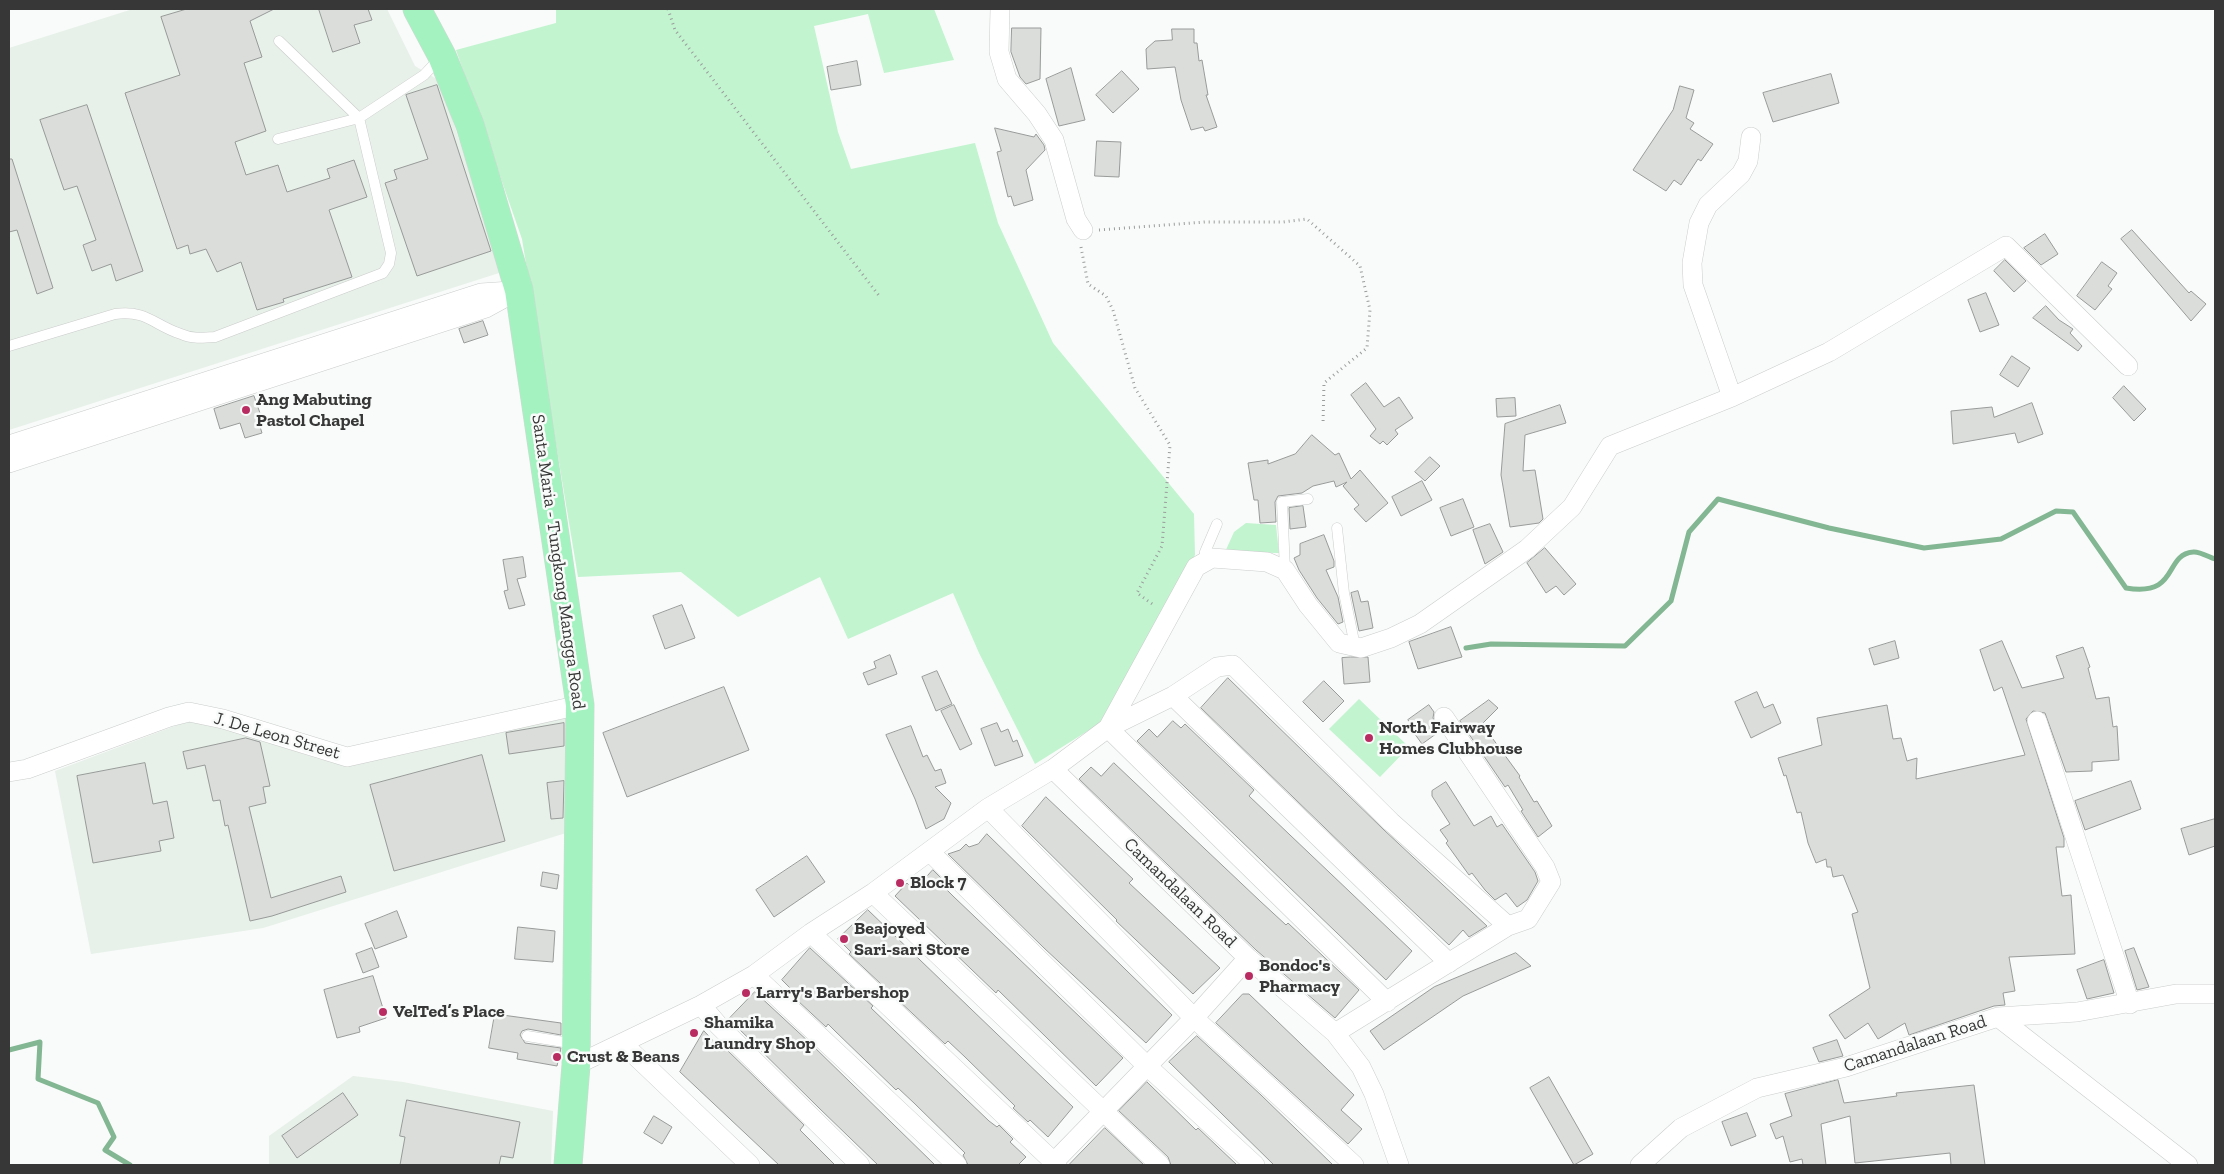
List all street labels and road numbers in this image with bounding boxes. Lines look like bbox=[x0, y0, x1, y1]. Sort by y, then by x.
street label: Santa Maria - Tungkong Mangga Road bbox=[527, 413, 589, 711]
street label: J. De Leon Street bbox=[211, 708, 343, 764]
street label: Camandalaan Road bbox=[1119, 834, 1241, 952]
street label: Camandalaan Road bbox=[1841, 1011, 1989, 1077]

